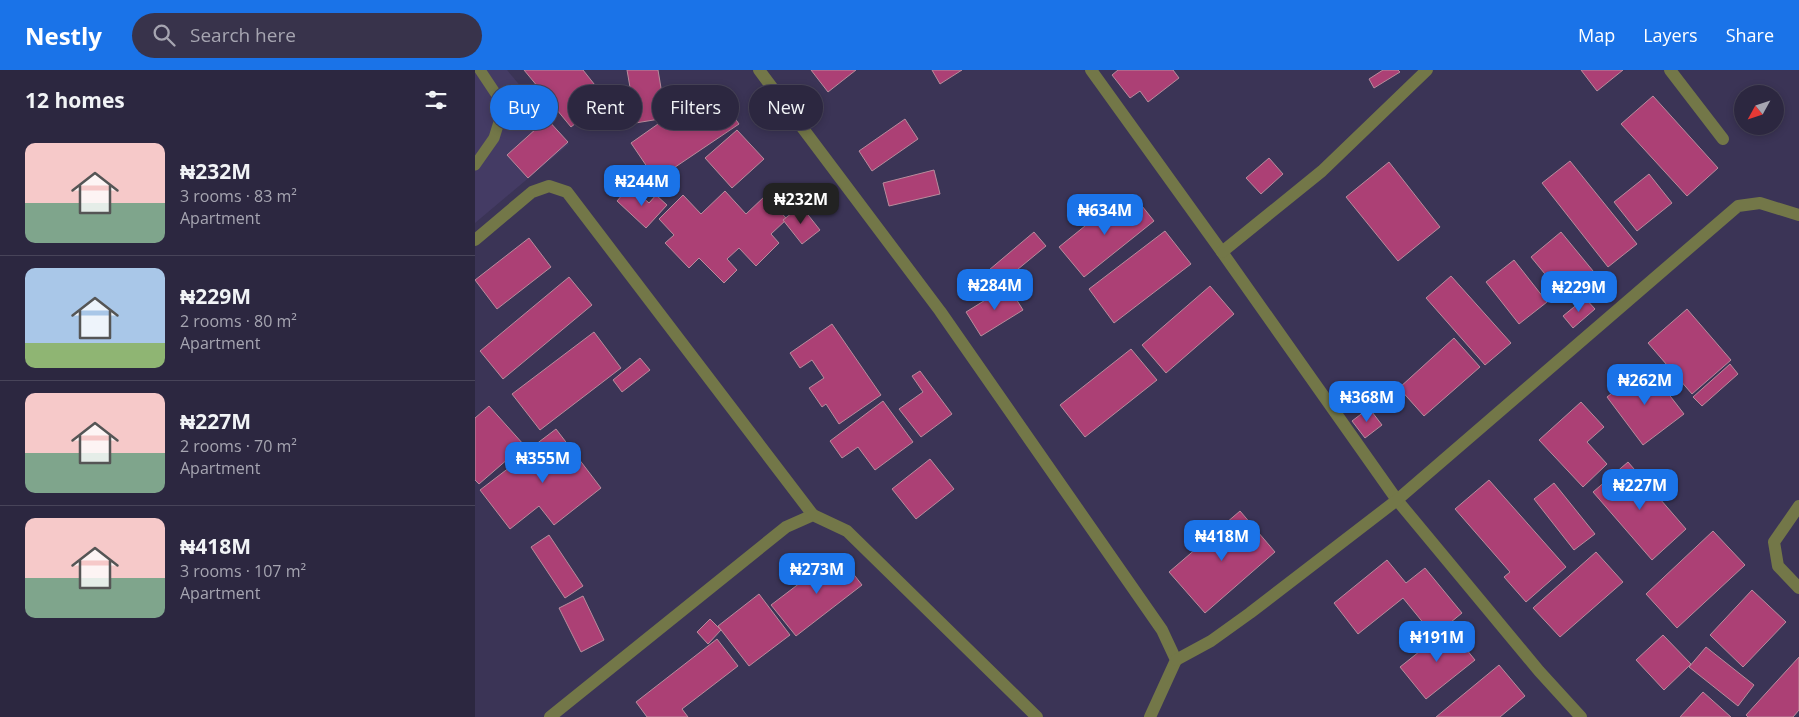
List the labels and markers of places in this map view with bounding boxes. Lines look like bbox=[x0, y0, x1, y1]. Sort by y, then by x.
pin: ₦244M bbox=[607, 164, 677, 207]
pin: ₦232M bbox=[766, 182, 836, 225]
pin: ₦634M bbox=[1070, 194, 1140, 236]
pin: ₦284M bbox=[960, 268, 1030, 311]
pin: ₦229M bbox=[1544, 270, 1614, 313]
pin: ₦262M bbox=[1610, 364, 1680, 406]
pin: ₦368M bbox=[1332, 380, 1402, 423]
pin: ₦355M bbox=[508, 442, 578, 484]
pin: ₦227M bbox=[1605, 468, 1675, 511]
pin: ₦418M bbox=[1187, 520, 1257, 562]
pin: ₦273M bbox=[782, 552, 852, 595]
pin: ₦191M bbox=[1402, 620, 1472, 663]

